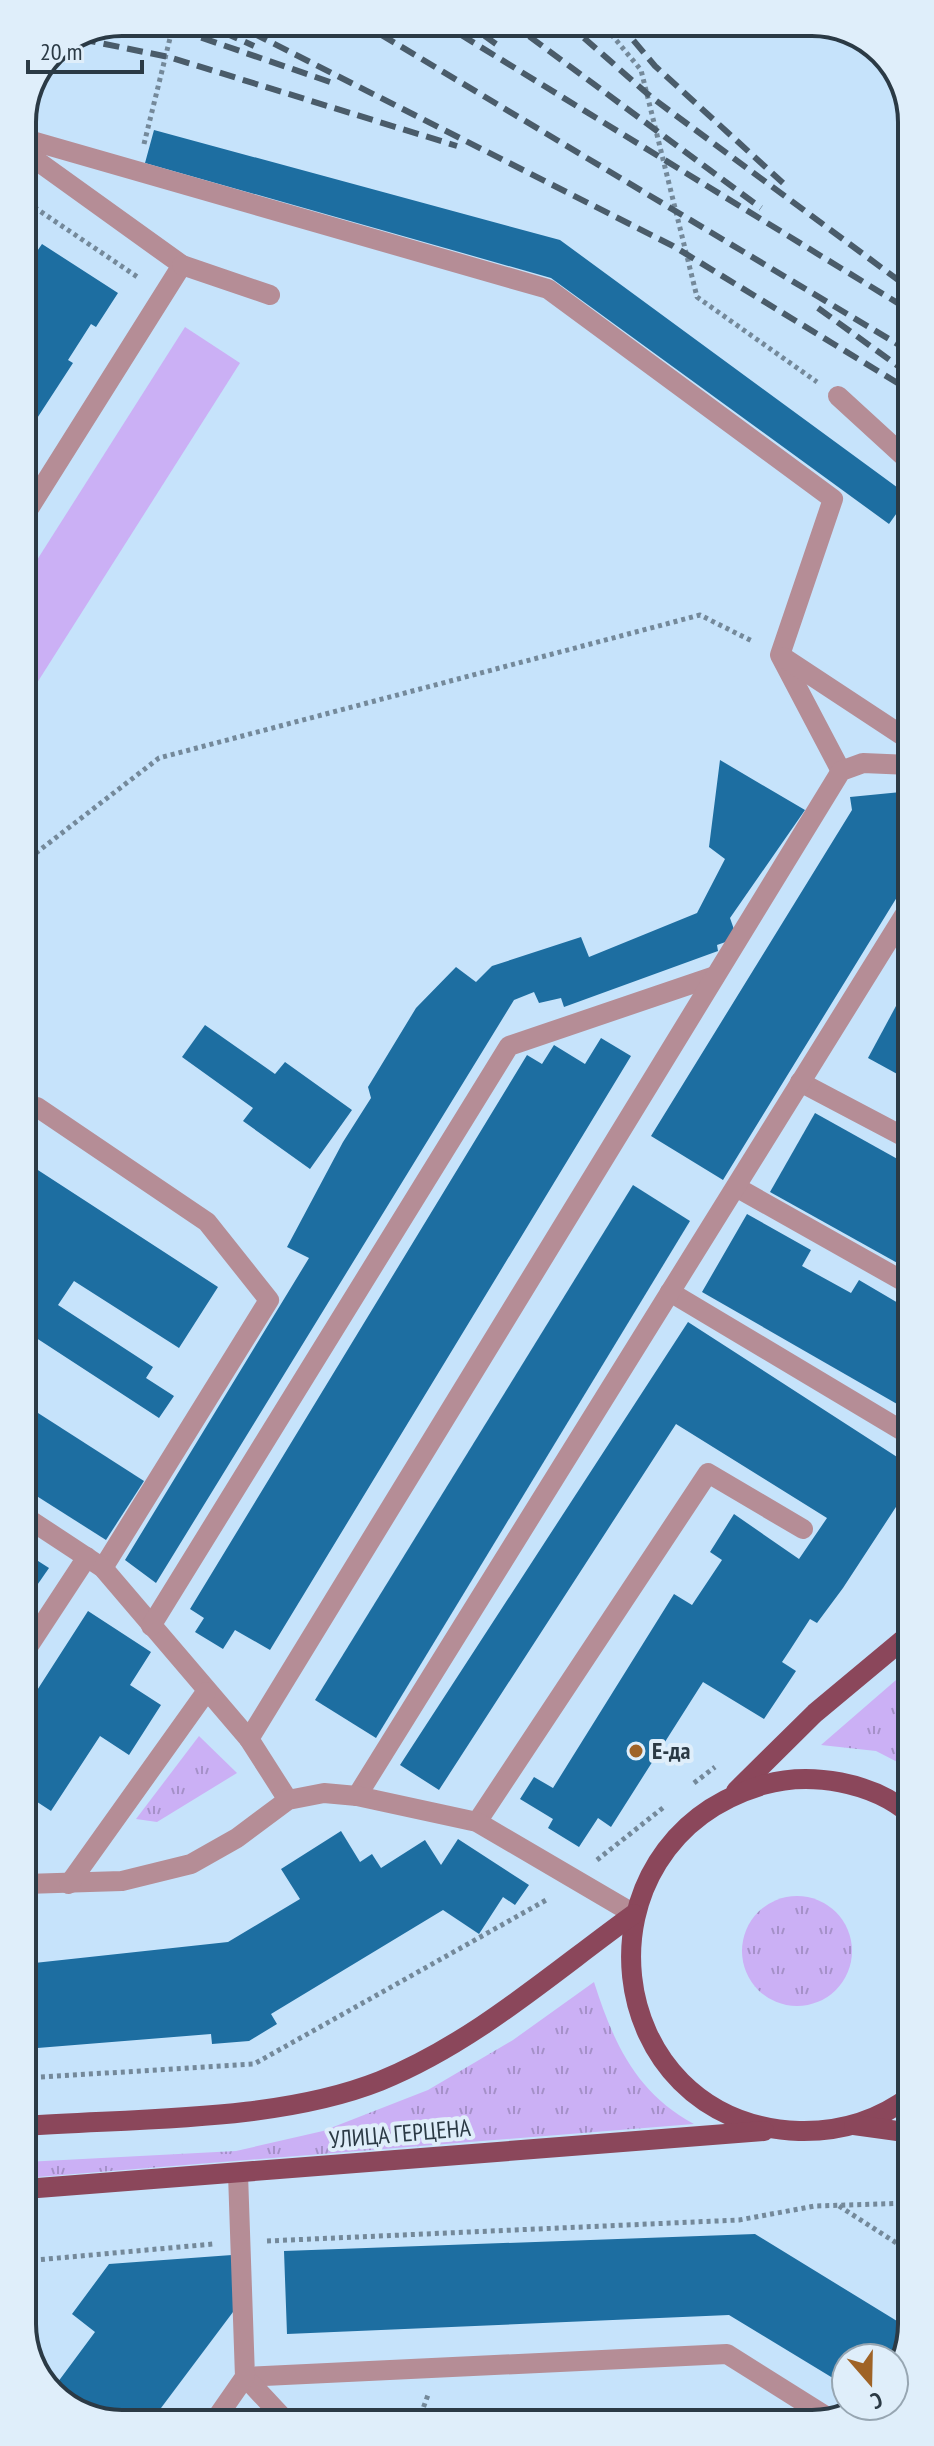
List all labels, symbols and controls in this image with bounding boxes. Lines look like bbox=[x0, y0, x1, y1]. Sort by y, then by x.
scale bar bbox=[28, 24, 142, 74]
text: 20 m bbox=[40, 36, 82, 67]
place label: Е-да bbox=[652, 1735, 690, 1766]
marker: Е-да bbox=[627, 1742, 645, 1760]
street label: УЛИЦА ГЕРЦЕНА bbox=[328, 2112, 473, 2155]
north arrow bbox=[830, 2342, 910, 2422]
text: С bbox=[867, 2386, 886, 2416]

